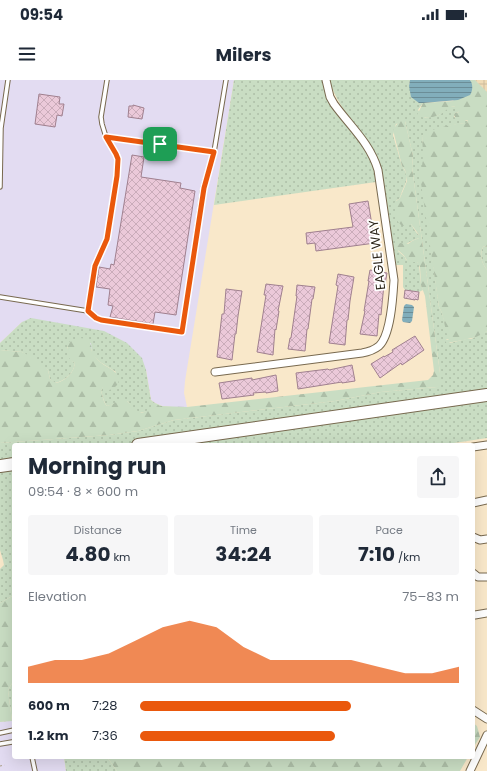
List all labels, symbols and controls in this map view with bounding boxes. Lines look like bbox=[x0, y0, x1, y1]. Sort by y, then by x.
text: 09:54 bbox=[20, 4, 63, 25]
text: Milers bbox=[216, 42, 271, 67]
icon: menu bbox=[16, 43, 38, 65]
icon: search bbox=[449, 43, 471, 65]
pin bbox=[143, 127, 177, 161]
icon: arrive bbox=[149, 133, 171, 155]
street label: EAGLE WAY bbox=[364, 219, 390, 291]
text: Morning run bbox=[28, 451, 166, 482]
button: share bbox=[417, 456, 459, 498]
text: 09:54 · 8 × 600 m bbox=[28, 482, 138, 501]
text: Distance bbox=[74, 522, 122, 538]
text: Time bbox=[230, 522, 257, 538]
text: Pace bbox=[376, 522, 403, 538]
text: 4.80 bbox=[65, 540, 110, 568]
text: 34:24 bbox=[215, 540, 272, 568]
text: 7:10 bbox=[358, 540, 395, 568]
text: km bbox=[110, 549, 130, 565]
text: /km bbox=[395, 549, 420, 565]
text: Elevation bbox=[28, 587, 87, 606]
text: 75–83 m bbox=[402, 587, 459, 606]
text: 600 m bbox=[28, 696, 70, 715]
text: 7:28 bbox=[92, 696, 118, 715]
text: 1.2 km bbox=[28, 726, 69, 745]
text: 7:36 bbox=[92, 726, 118, 745]

